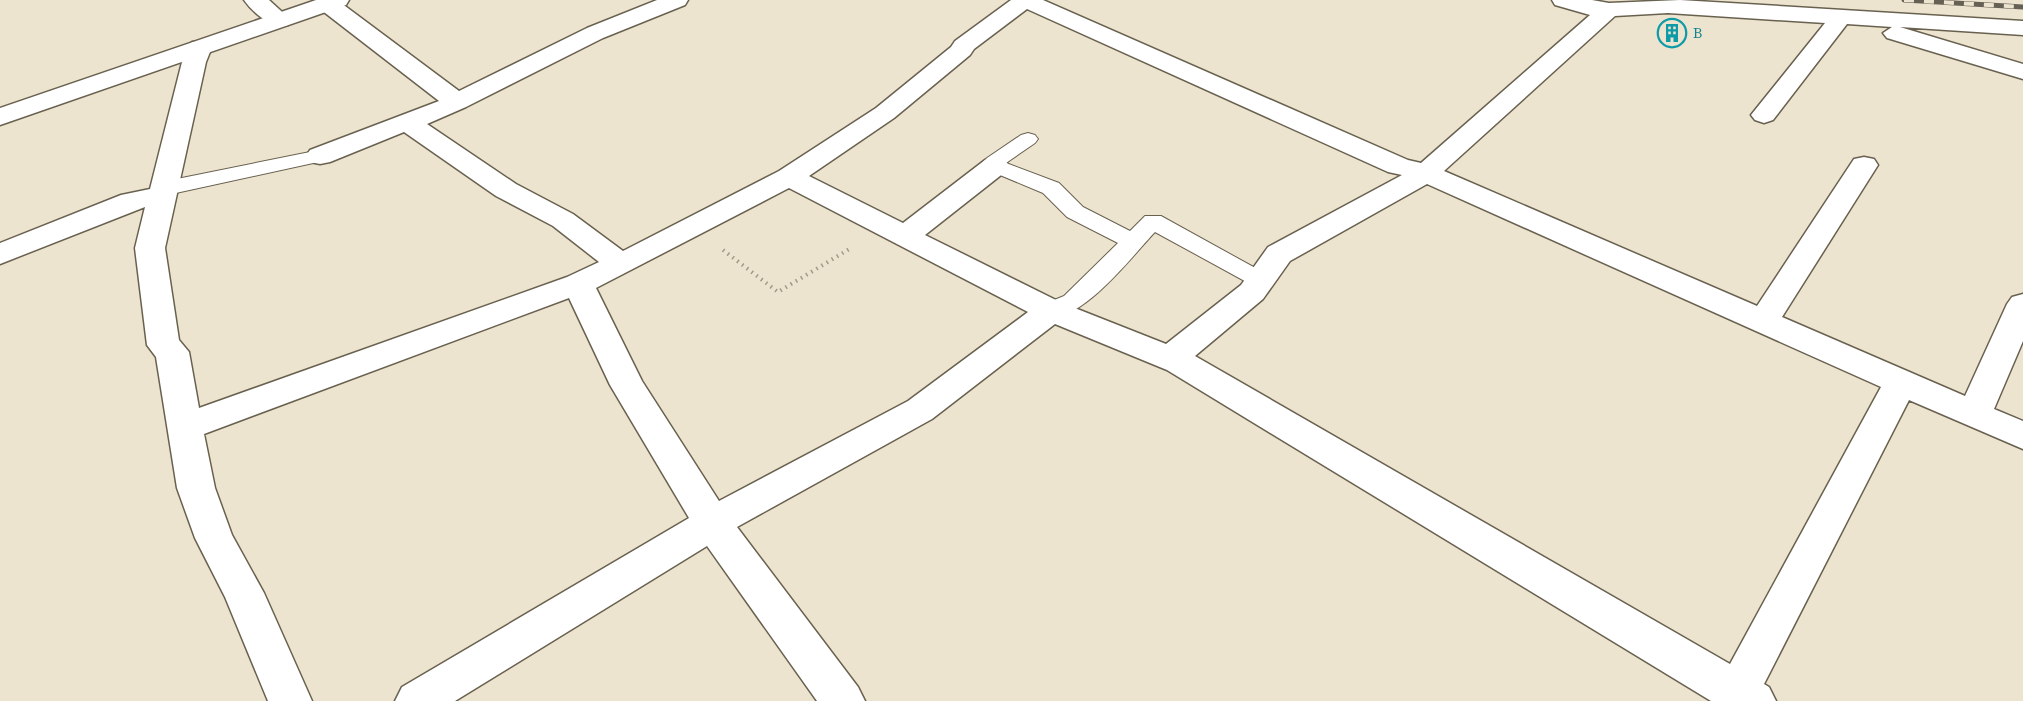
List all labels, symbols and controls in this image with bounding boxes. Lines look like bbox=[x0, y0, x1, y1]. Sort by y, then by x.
building icon: B bbox=[1656, 17, 1688, 49]
place label: B bbox=[1693, 25, 1702, 41]

